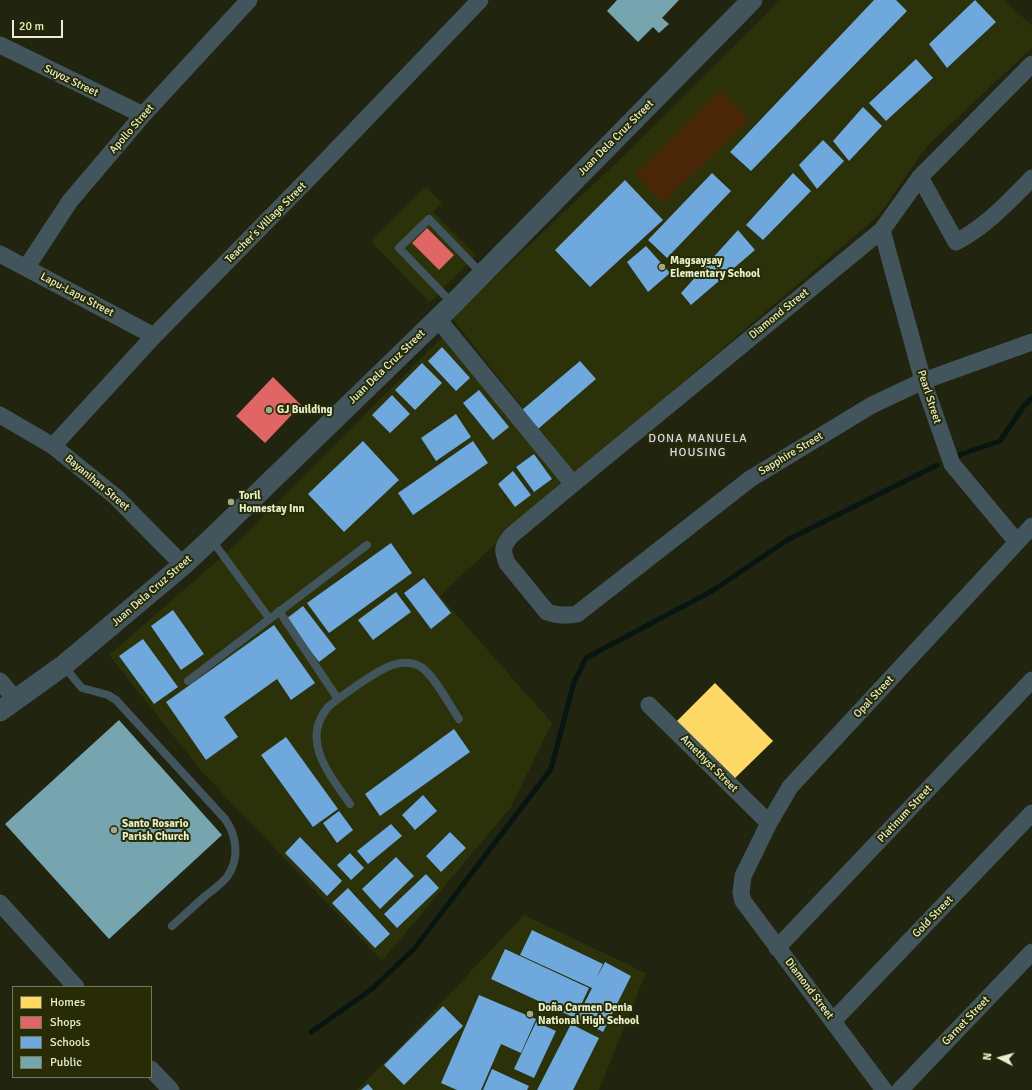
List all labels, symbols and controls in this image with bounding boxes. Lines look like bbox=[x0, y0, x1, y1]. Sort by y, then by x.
scale bar bbox=[14, 12, 65, 38]
text: 20 m bbox=[19, 19, 44, 34]
street label: Suyoz Street bbox=[42, 62, 100, 100]
street label: Juan Dela Cruz Street bbox=[575, 97, 657, 179]
street label: Apollo Street bbox=[107, 102, 157, 156]
street label: Teacher's Village Street bbox=[223, 180, 309, 266]
place label: Magsaysay Elementary School bbox=[670, 254, 760, 280]
marker: Magsaysay Elementary School bbox=[657, 262, 667, 272]
street label: Lapu-Lapu Street bbox=[38, 270, 116, 320]
street label: Diamond Street bbox=[746, 286, 812, 342]
street label: Juan Dela Cruz Street bbox=[346, 327, 428, 407]
street label: Pearl Street bbox=[914, 369, 944, 425]
place label: GJ Building bbox=[277, 403, 332, 417]
marker: GJ Building bbox=[264, 405, 274, 415]
street label: Sapphire Street bbox=[756, 430, 826, 478]
district label: DONA MANUELA HOUSING bbox=[648, 432, 748, 460]
street label: Bayanihan Street bbox=[62, 452, 132, 514]
place label: Toril Homestay Inn bbox=[239, 489, 305, 515]
marker: Toril Homestay Inn bbox=[226, 497, 236, 507]
street label: Juan Dela Cruz Street bbox=[109, 553, 195, 629]
street label: Opal Street bbox=[851, 673, 897, 721]
street label: Amethyst Street bbox=[678, 733, 740, 795]
street label: Platinum Street bbox=[875, 783, 935, 845]
place label: Santo Rosario Parish Church bbox=[122, 817, 189, 843]
marker: Santo Rosario Parish Church bbox=[109, 825, 119, 835]
street label: Gold Street bbox=[910, 893, 956, 941]
street label: Diamond Street bbox=[782, 956, 836, 1022]
legend bbox=[12, 986, 152, 1078]
street label: Garnet Street bbox=[939, 994, 993, 1048]
text: Homes bbox=[50, 995, 85, 1010]
place label: Doña Carmen Denia National High School bbox=[538, 1001, 639, 1027]
marker: Doña Carmen Denia National High School bbox=[525, 1009, 535, 1019]
text: Shops bbox=[50, 1015, 81, 1030]
text: Schools bbox=[50, 1035, 90, 1050]
north arrow bbox=[980, 1038, 1020, 1078]
text: N bbox=[981, 1052, 994, 1061]
text: Public bbox=[50, 1055, 82, 1070]

